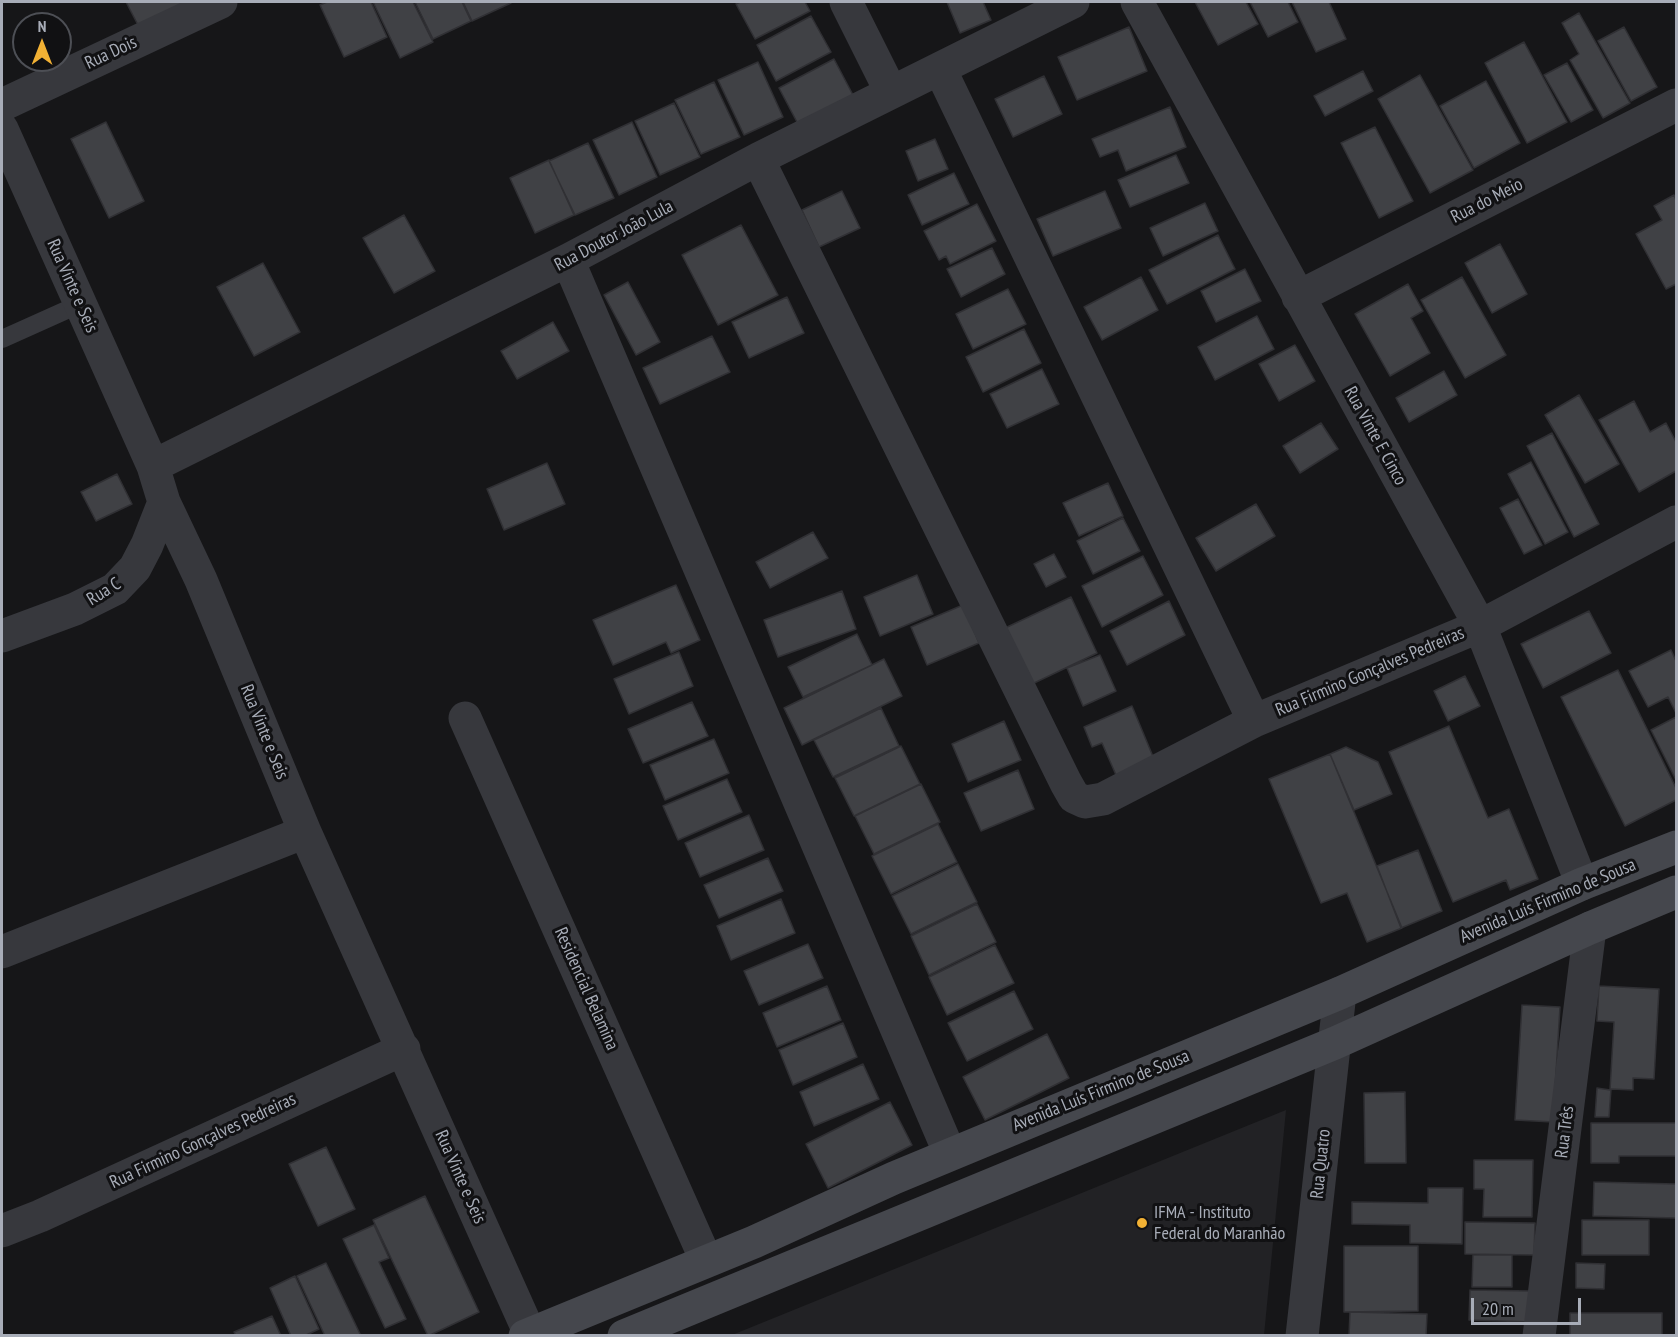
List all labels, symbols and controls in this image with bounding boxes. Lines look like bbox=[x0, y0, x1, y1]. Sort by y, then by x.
north arrow bbox=[12, 12, 72, 72]
text: N bbox=[38, 16, 46, 36]
street label: Rua Dois bbox=[82, 32, 140, 74]
street label: Rua do Meio bbox=[1448, 174, 1526, 228]
street label: Rua Doutor João Lula bbox=[551, 196, 677, 276]
street label: Rua Vinte e Seis bbox=[42, 236, 102, 336]
street label: Rua Vinte E Cinco bbox=[1339, 383, 1411, 489]
street label: Rua C bbox=[83, 573, 125, 611]
street label: Rua Firmino Gonçalves Pedreiras bbox=[1272, 622, 1468, 722]
street label: Rua Vinte e Seis bbox=[235, 682, 293, 782]
street label: Avenida Luís Firmino de Sousa bbox=[1457, 854, 1639, 948]
street label: Residencial Belamina bbox=[549, 924, 623, 1054]
street label: Avenida Luís Firmino de Sousa bbox=[1009, 1046, 1193, 1136]
street label: Rua Firmino Gonçalves Pedreiras bbox=[107, 1088, 299, 1194]
street label: Rua Três bbox=[1551, 1105, 1579, 1159]
street label: Rua Vinte e Seis bbox=[430, 1127, 490, 1227]
street label: Rua Quatro bbox=[1307, 1128, 1335, 1200]
place label: IFMA - Instituto Federal do Maranhão bbox=[1154, 1202, 1285, 1244]
marker: IFMA - Instituto Federal do Maranhão bbox=[1135, 1216, 1149, 1230]
scale bar bbox=[1474, 1286, 1584, 1324]
text: 20 m bbox=[1482, 1297, 1514, 1320]

